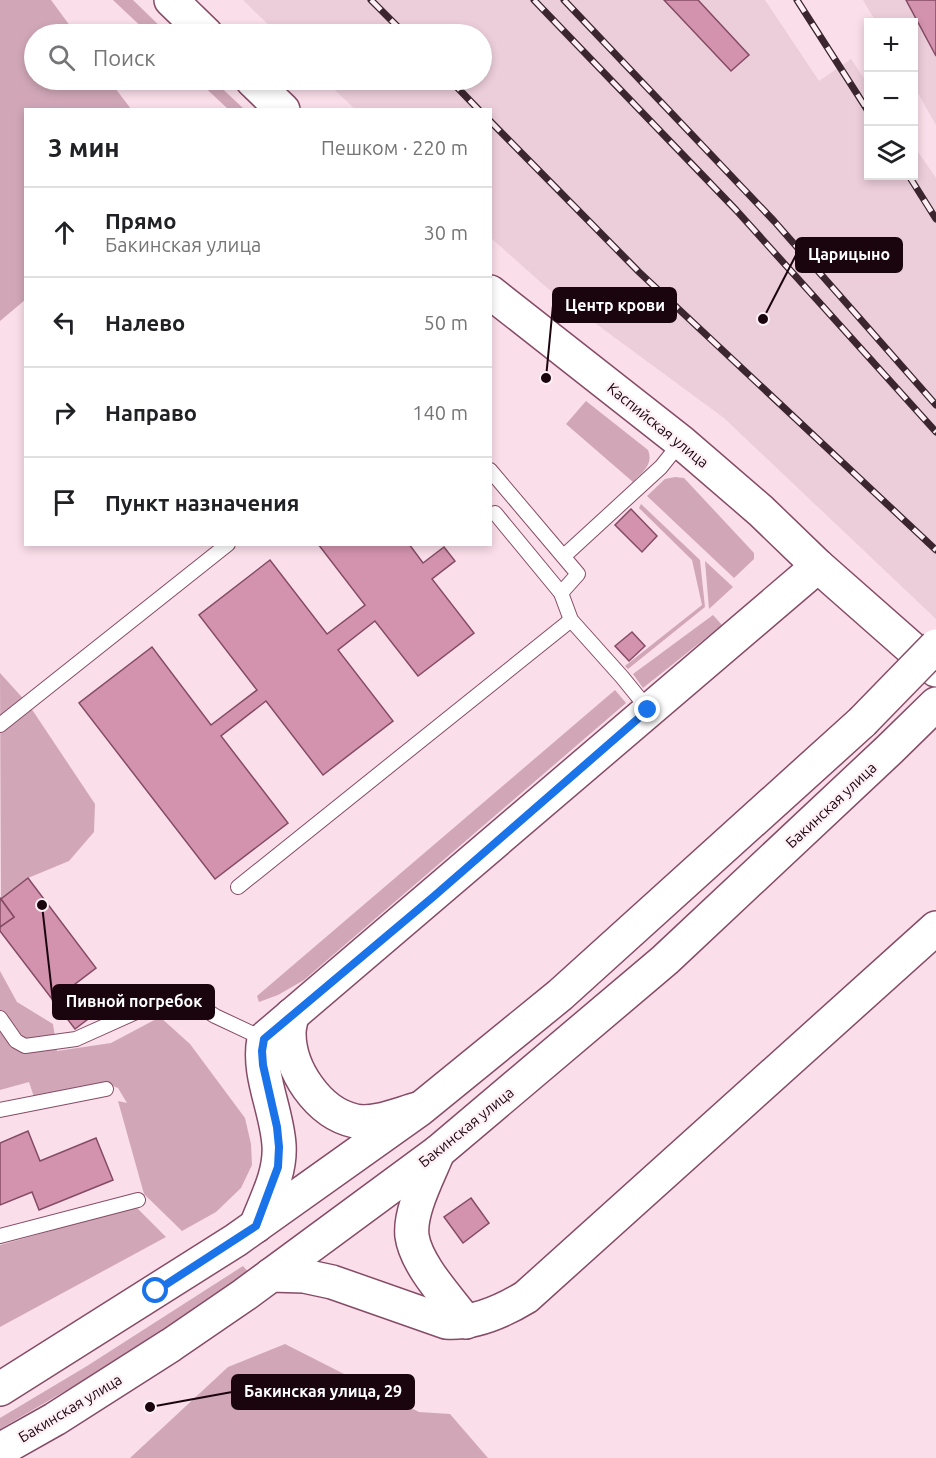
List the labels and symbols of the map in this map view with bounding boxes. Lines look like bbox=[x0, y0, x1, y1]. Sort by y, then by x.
callout: Царицыно bbox=[796, 238, 902, 272]
text: Царицыно bbox=[808, 245, 890, 263]
callout: Центр крови bbox=[553, 288, 676, 322]
text: Центр крови bbox=[565, 296, 665, 314]
street label: Каспийская улица bbox=[604, 379, 712, 471]
route end bbox=[634, 696, 660, 722]
street label: Бакинская улица bbox=[782, 759, 880, 851]
callout: Пивной погребок bbox=[53, 985, 214, 1019]
text: Пивной погребок bbox=[66, 992, 202, 1010]
street label: Бакинская улица bbox=[415, 1083, 517, 1171]
route start bbox=[142, 1277, 168, 1303]
street label: Бакинская улица bbox=[15, 1371, 125, 1445]
callout: Бакинская улица, 29 bbox=[232, 1375, 414, 1409]
text: Бакинская улица, 29 bbox=[244, 1382, 402, 1400]

